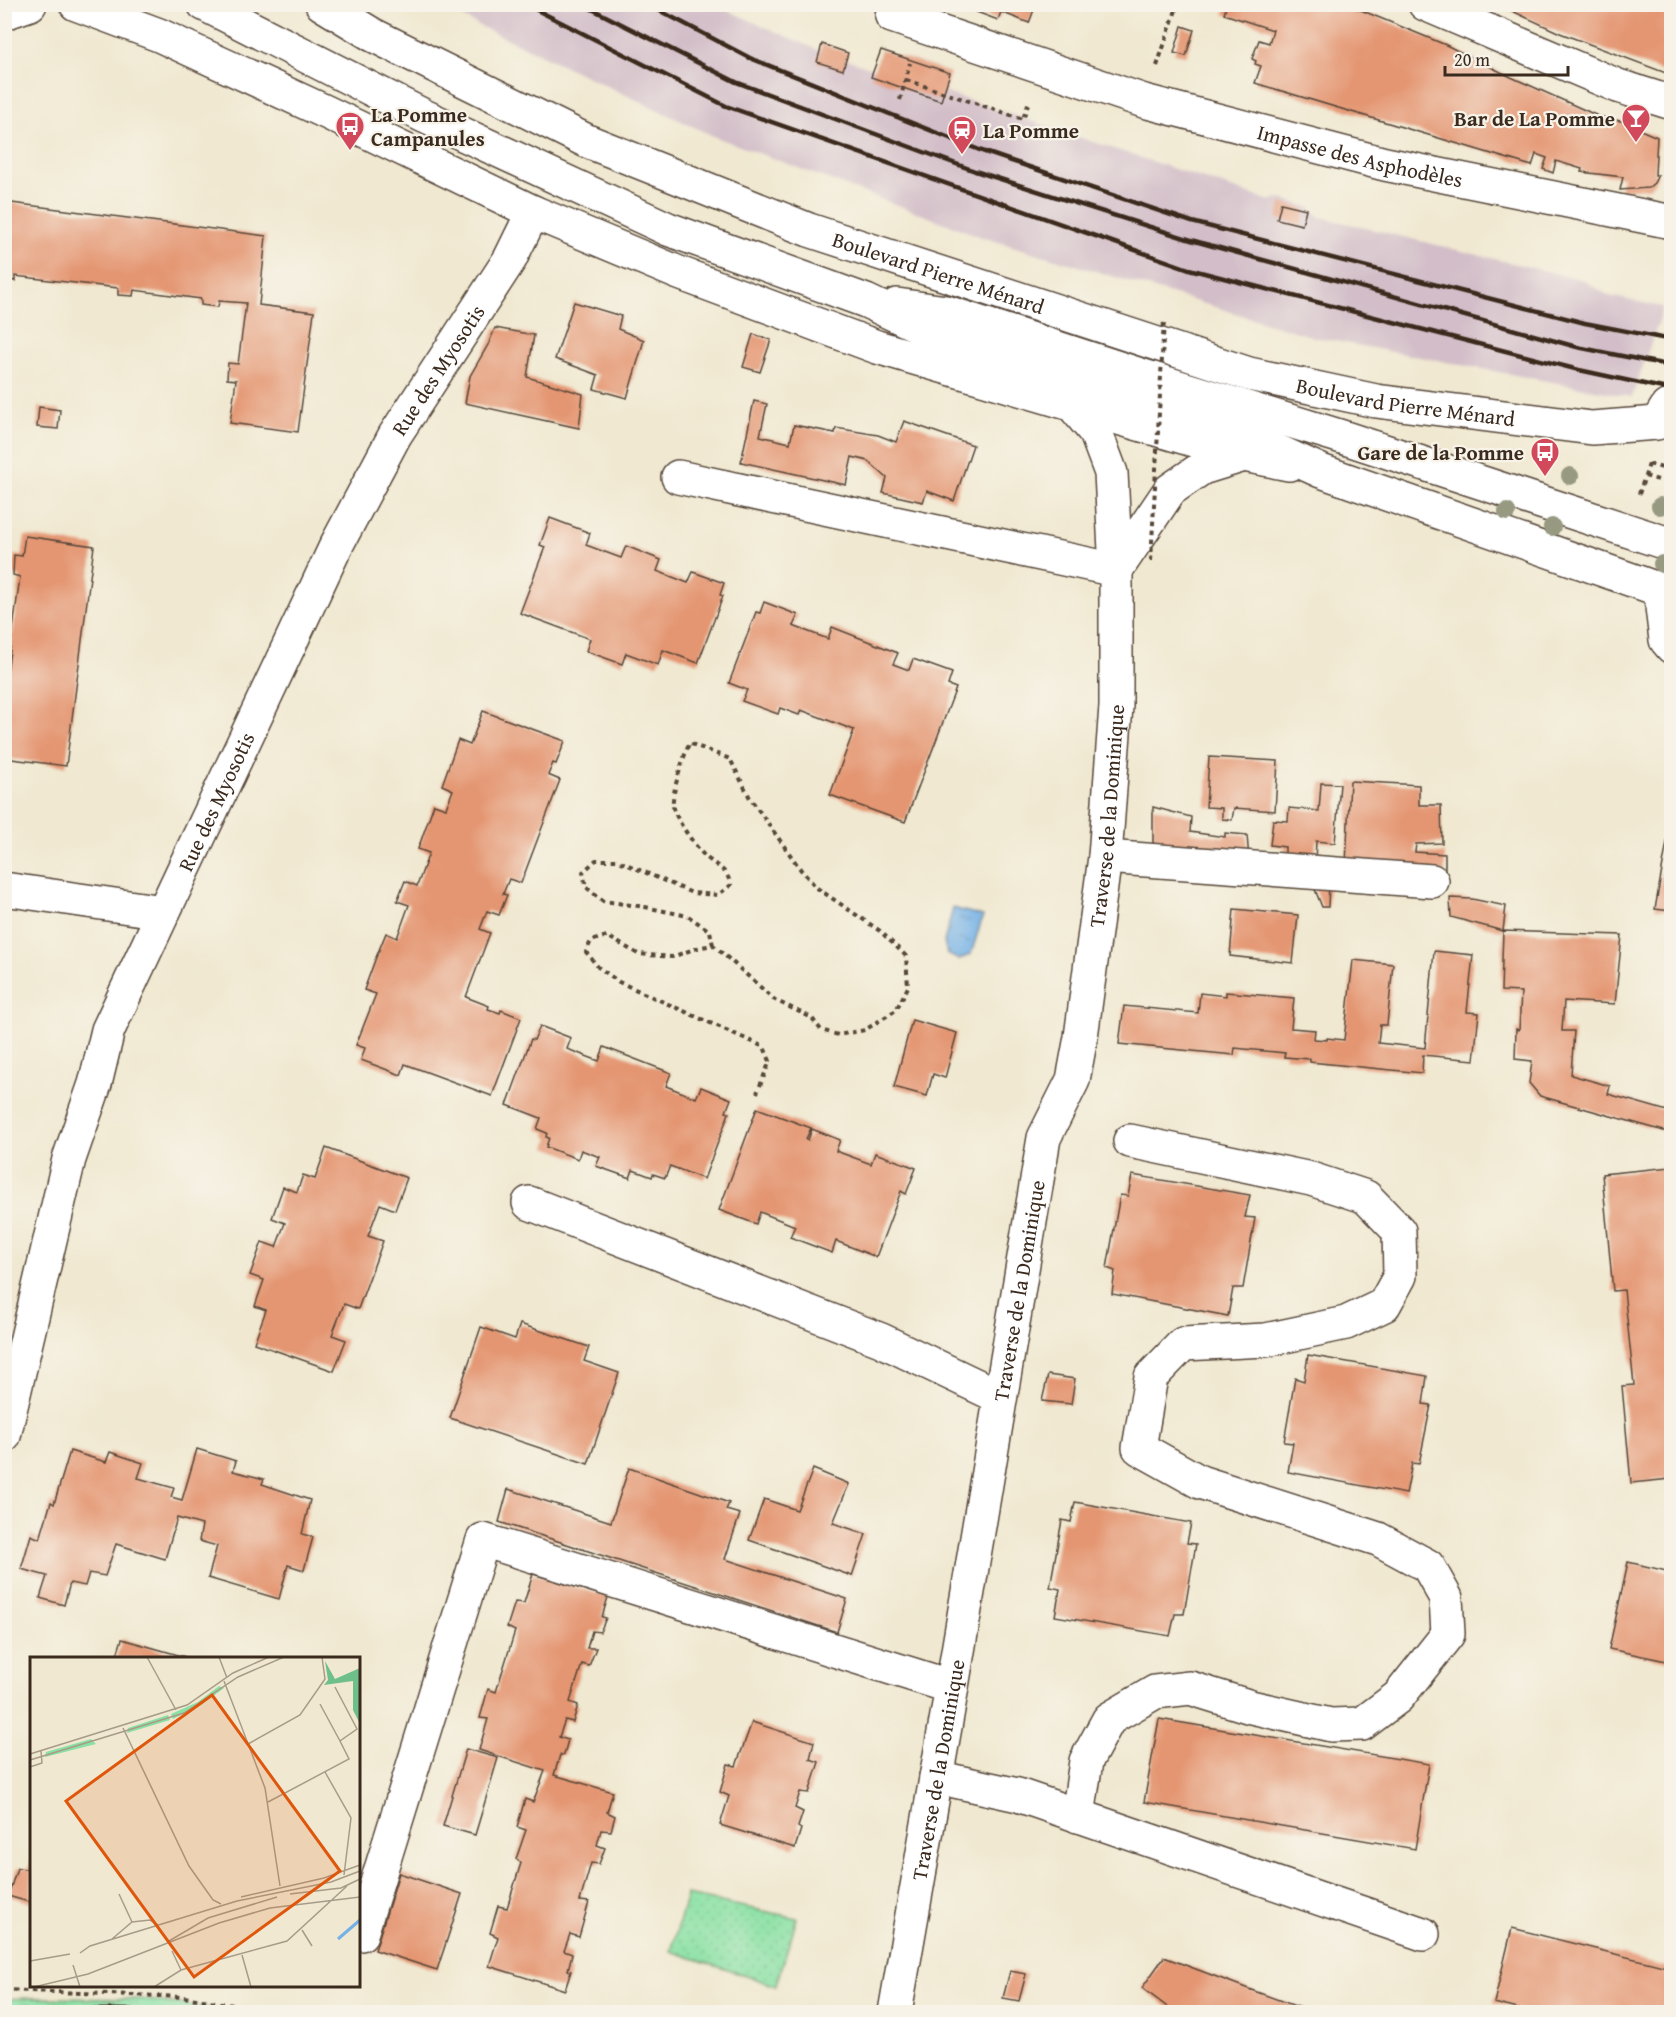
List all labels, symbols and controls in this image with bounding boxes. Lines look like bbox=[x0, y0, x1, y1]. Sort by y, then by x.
scale bar bbox=[1445, 39, 1568, 77]
text: 20 m bbox=[1454, 46, 1490, 73]
place label: La Pomme Campanules bbox=[371, 99, 485, 154]
bar icon: Bar de La Pomme bbox=[1620, 102, 1652, 144]
place label: Bar de La Pomme bbox=[1454, 103, 1615, 134]
bus stop icon: La Pomme Campanules bbox=[334, 110, 366, 152]
station icon: La Pomme bbox=[946, 114, 978, 156]
place label: La Pomme bbox=[983, 115, 1079, 146]
street label: Impasse des Asphodèles bbox=[1254, 116, 1466, 195]
street label: Boulevard Pierre Ménard bbox=[829, 223, 1049, 322]
street label: Rue des Myosotis bbox=[383, 298, 492, 441]
street label: Boulevard Pierre Ménard bbox=[1294, 369, 1518, 434]
bus stop icon: Gare de la Pomme bbox=[1529, 436, 1561, 478]
place label: Gare de la Pomme bbox=[1358, 437, 1524, 468]
street label: Traverse de la Dominique bbox=[1080, 703, 1132, 929]
street label: Rue des Myosotis bbox=[169, 727, 262, 876]
street label: Traverse de la Dominique bbox=[985, 1177, 1052, 1403]
inset map bbox=[30, 1657, 360, 1987]
street label: Traverse de la Dominique bbox=[903, 1657, 972, 1883]

